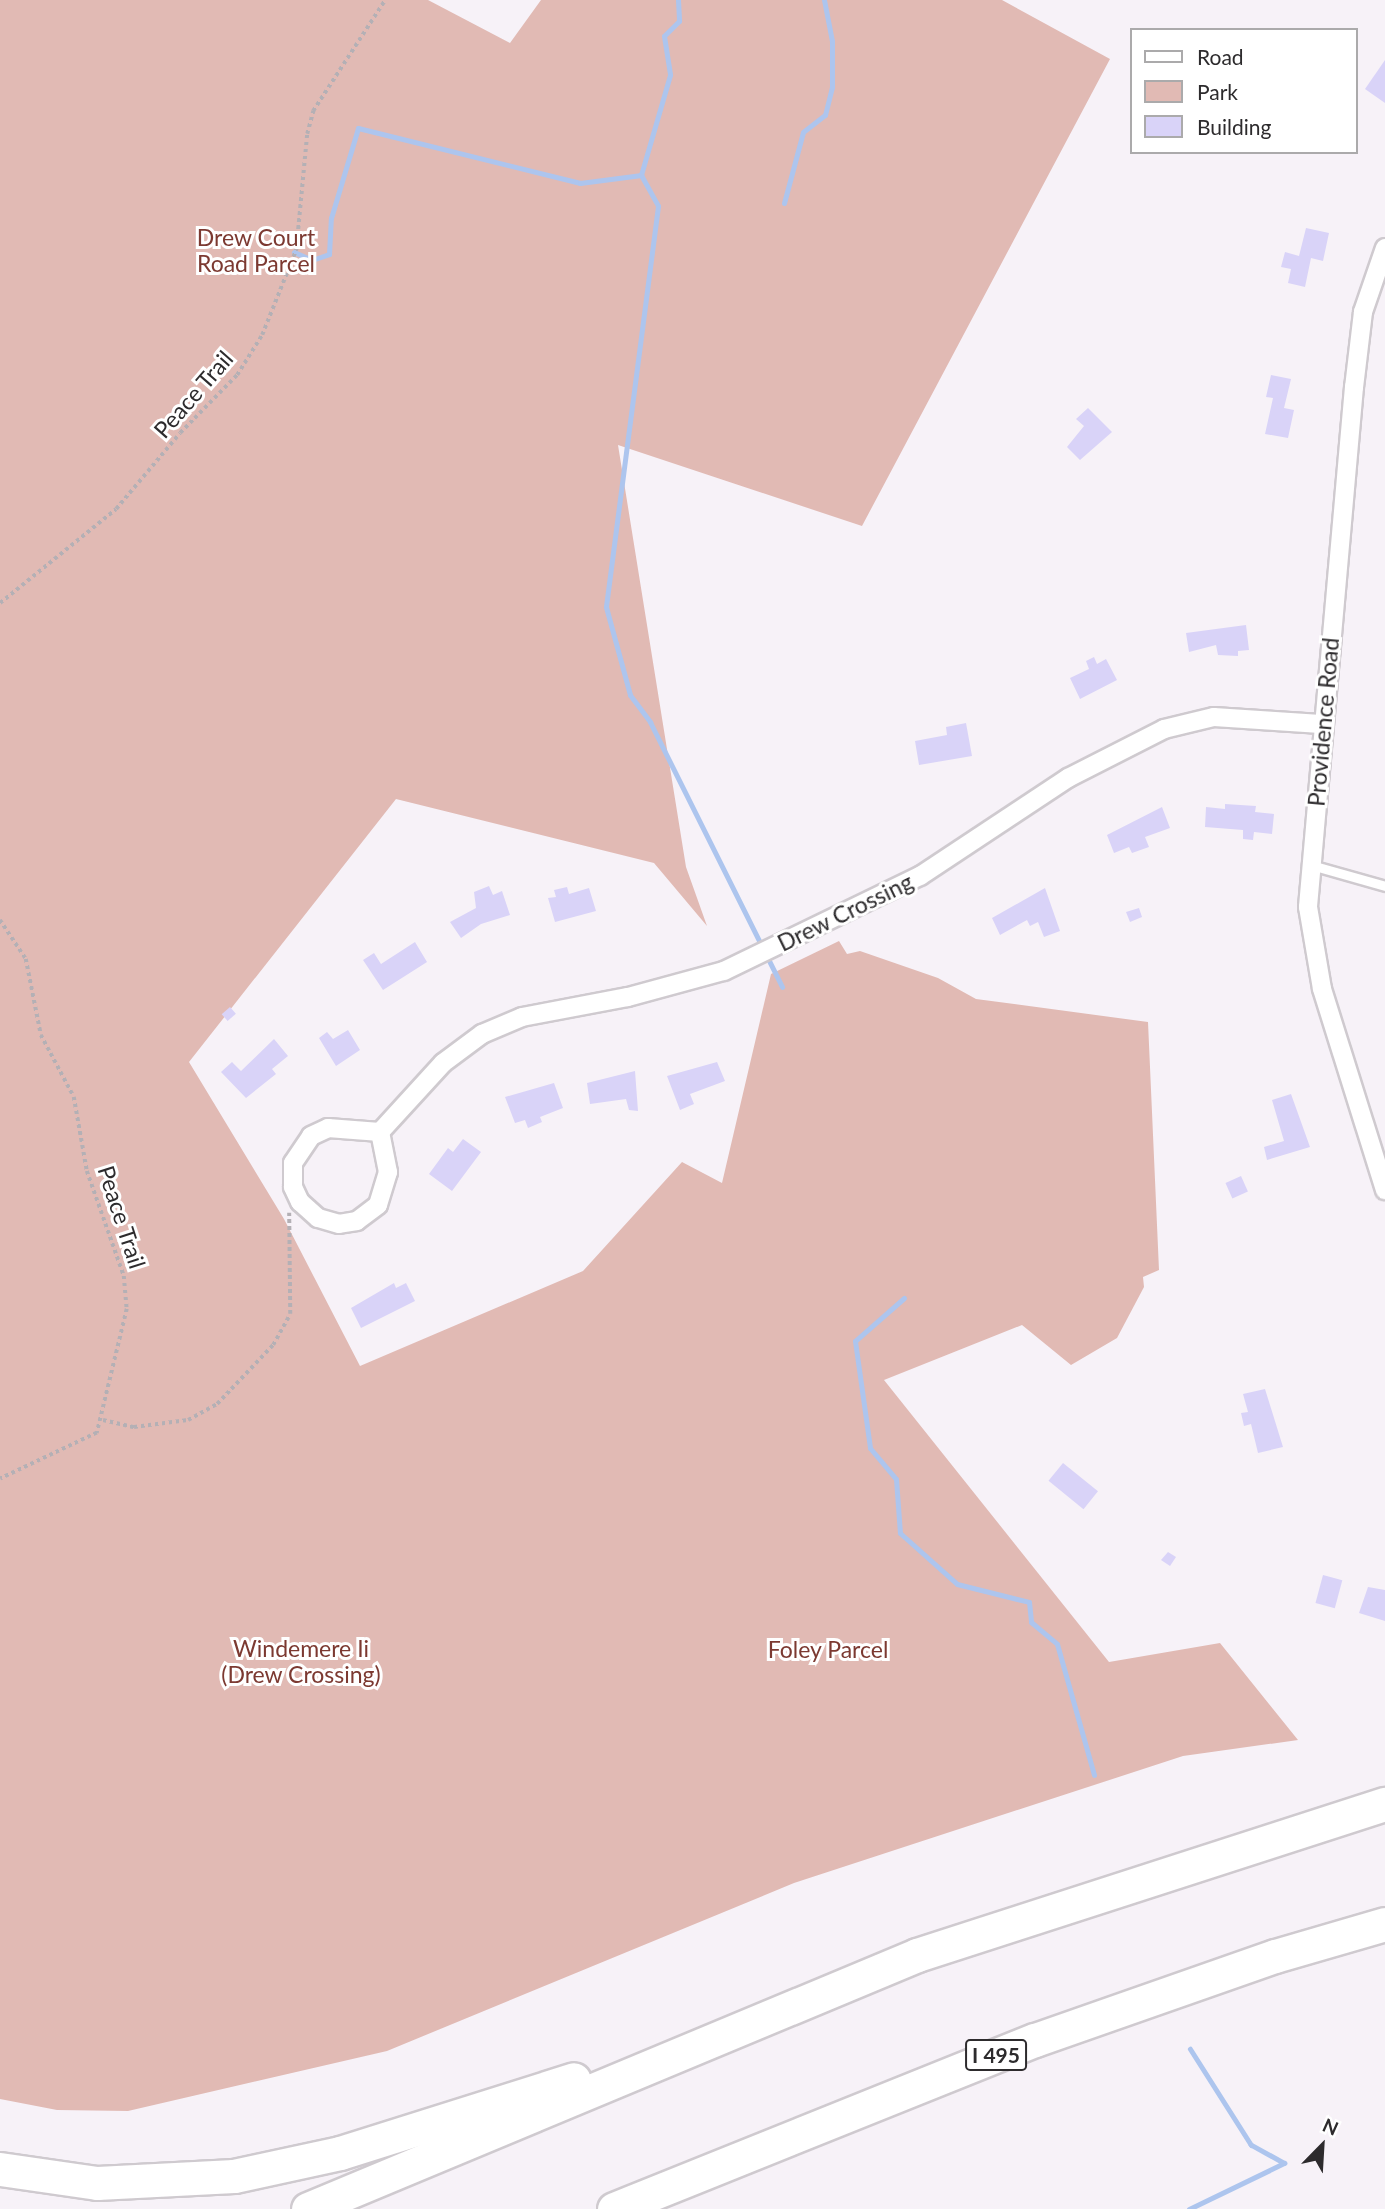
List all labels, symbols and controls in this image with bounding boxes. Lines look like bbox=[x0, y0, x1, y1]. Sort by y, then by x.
legend bbox=[1130, 28, 1357, 154]
text: Road bbox=[1197, 44, 1244, 69]
text: Park bbox=[1197, 79, 1238, 104]
text: Building bbox=[1197, 114, 1272, 139]
park label: Drew Court Road Parcel bbox=[197, 223, 315, 277]
street label: Peace Trail bbox=[147, 344, 239, 444]
street label: Providence Road bbox=[1302, 636, 1344, 808]
street label: Drew Crossing bbox=[773, 867, 917, 957]
street label: Peace Trail bbox=[92, 1162, 152, 1272]
park label: Windemere Ii (Drew Crossing) bbox=[221, 1634, 381, 1688]
park label: Foley Parcel bbox=[767, 1635, 889, 1663]
road number: I 495 bbox=[964, 2038, 1028, 2072]
north arrow bbox=[1287, 2111, 1357, 2181]
text: N bbox=[1319, 2113, 1342, 2140]

